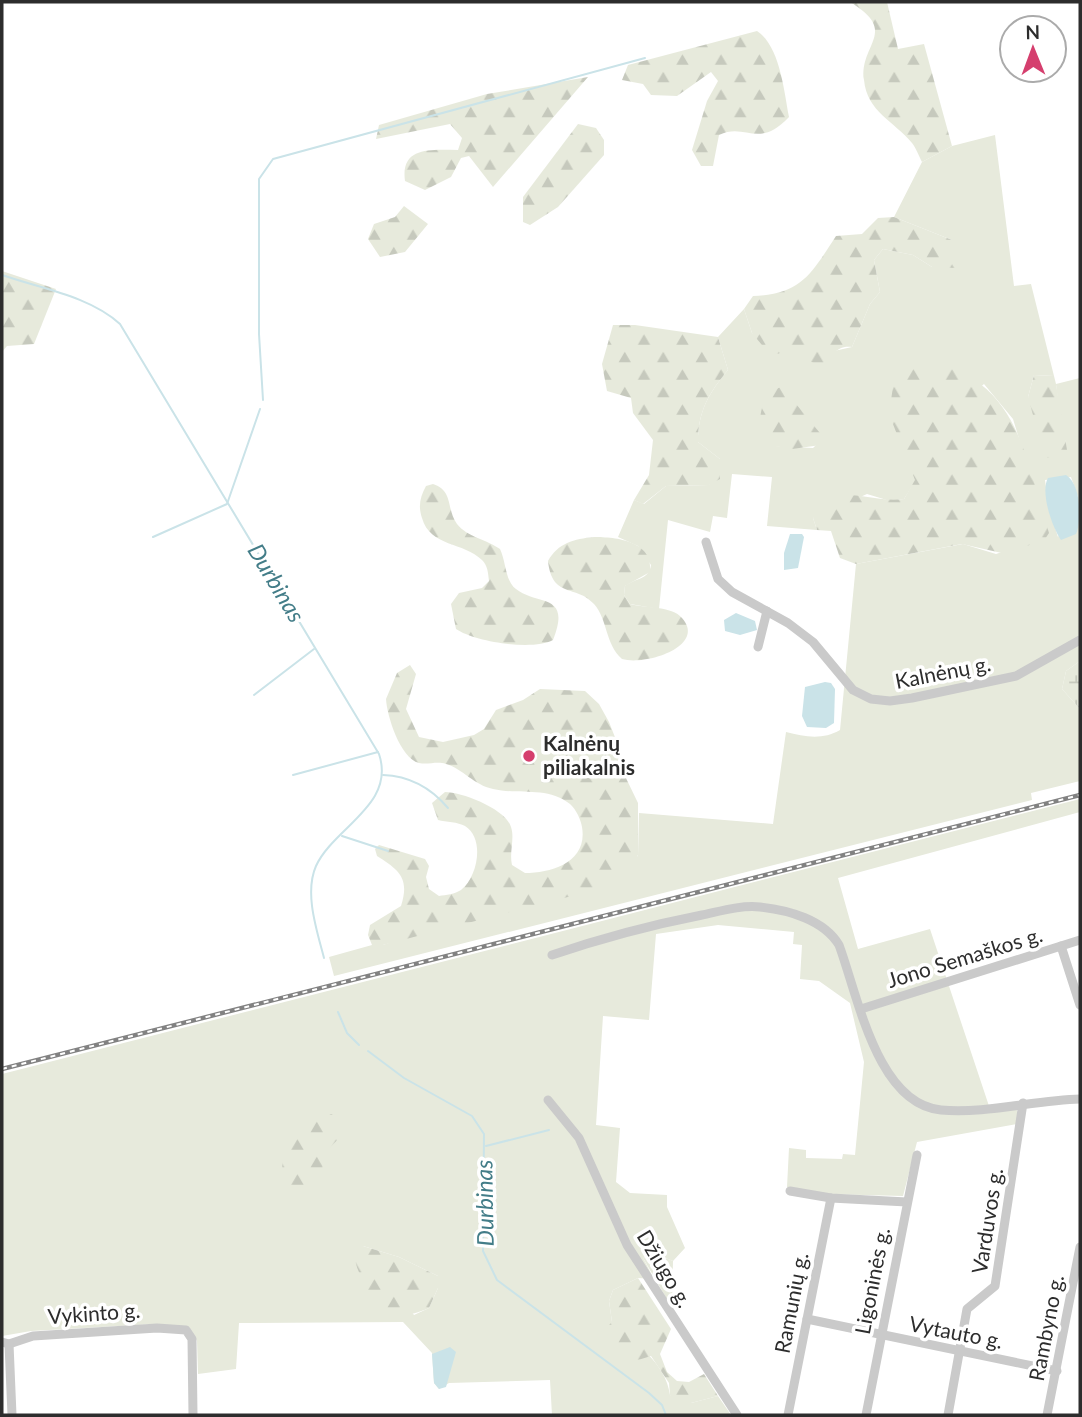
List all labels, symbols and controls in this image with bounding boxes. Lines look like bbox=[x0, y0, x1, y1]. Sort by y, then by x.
north arrow bbox=[998, 14, 1068, 84]
text: N bbox=[1025, 20, 1040, 43]
water label: Durbinas bbox=[242, 538, 311, 627]
street label: Kalnėnų g. bbox=[893, 650, 993, 693]
place label: Kalnėnų piliakalnis bbox=[543, 730, 635, 779]
marker: Kalnėnų piliakalnis bbox=[521, 748, 537, 764]
street label: Jono Semaškos g. bbox=[884, 921, 1045, 992]
water label: Durbinas bbox=[469, 1159, 499, 1247]
street label: Varduvos g. bbox=[966, 1166, 1007, 1275]
street label: Džiugo g. bbox=[632, 1225, 698, 1311]
street label: Ligoninės g. bbox=[849, 1225, 894, 1336]
street label: Ramunių g. bbox=[769, 1250, 813, 1355]
street label: Rambyno g. bbox=[1023, 1272, 1068, 1383]
street label: Vykinto g. bbox=[47, 1297, 141, 1328]
street label: Vytauto g. bbox=[907, 1310, 1005, 1353]

